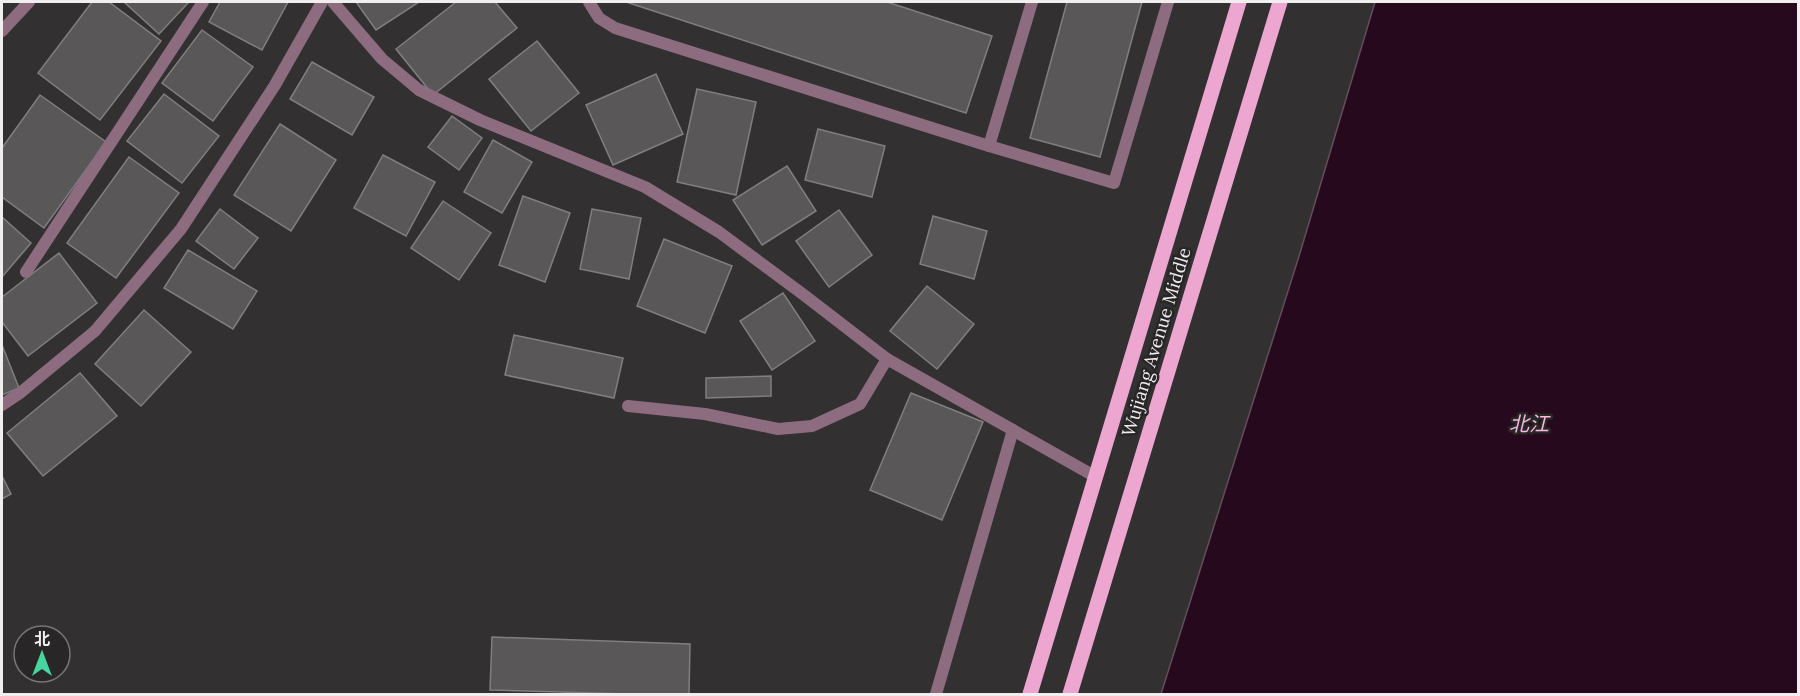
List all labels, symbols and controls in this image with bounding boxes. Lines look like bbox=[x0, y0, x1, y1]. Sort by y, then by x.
street label: Wujiang Avenue Middle bbox=[1116, 245, 1196, 439]
water label: 北江 bbox=[1509, 411, 1551, 436]
north arrow bbox=[12, 624, 72, 684]
text: 北 bbox=[34, 629, 50, 649]

